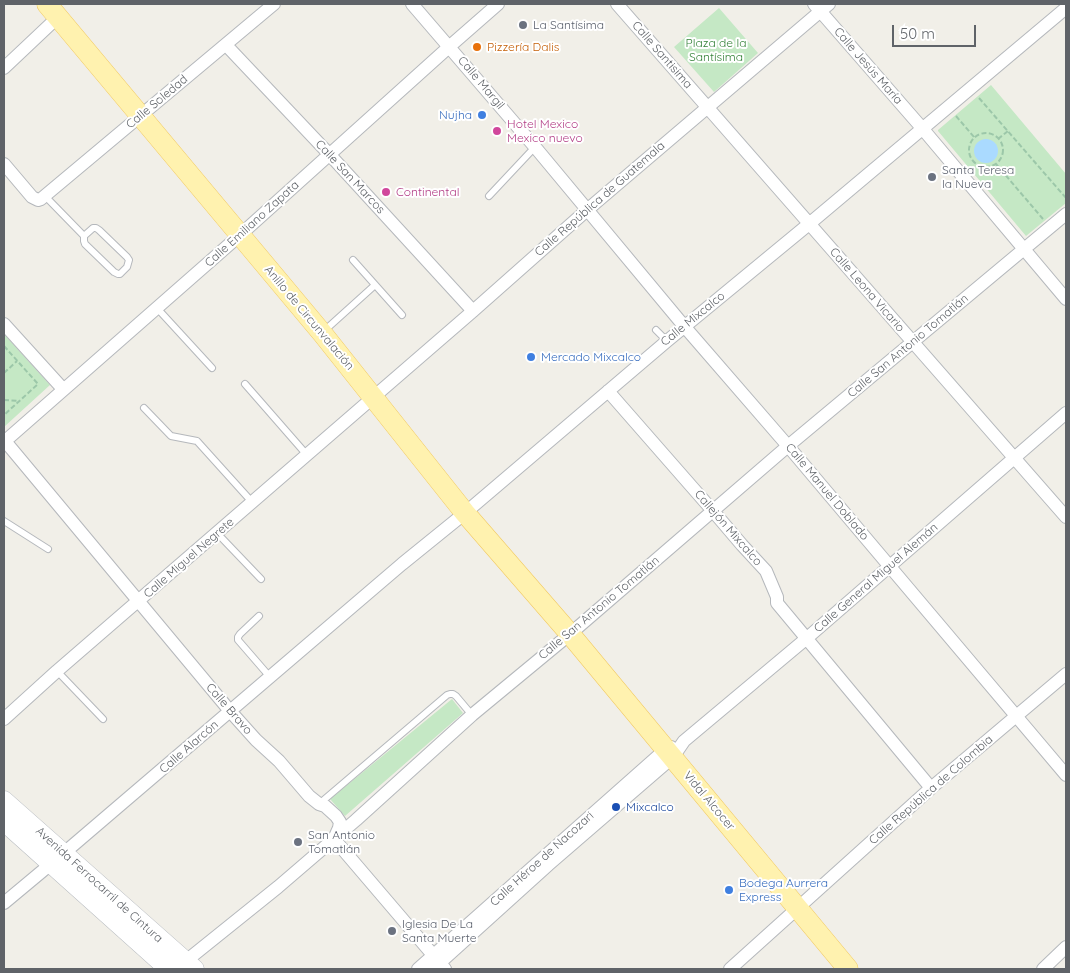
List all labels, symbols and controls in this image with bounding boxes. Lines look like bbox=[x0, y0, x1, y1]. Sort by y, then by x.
scale bar bbox=[895, 15, 979, 47]
place label: La Santísima bbox=[533, 18, 604, 32]
street label: Calle Santisima bbox=[629, 18, 695, 92]
marker: La Santísima bbox=[517, 19, 529, 31]
text: 50 m bbox=[900, 24, 935, 43]
street label: Calle Jesús María bbox=[831, 25, 905, 107]
park label: Plaza de la Santísima bbox=[686, 36, 746, 64]
place label: Pizzería Dalis bbox=[487, 40, 559, 54]
marker: Pizzería Dalis bbox=[471, 41, 483, 53]
street label: Calle Margil bbox=[455, 53, 507, 113]
street label: Calle Soledad bbox=[123, 72, 191, 132]
place label: Nujha bbox=[439, 108, 472, 122]
marker: Nujha bbox=[476, 109, 488, 121]
place label: Hotel Mexico Mexico nuevo bbox=[507, 117, 583, 145]
marker: Hotel Mexico Mexico nuevo bbox=[491, 125, 503, 137]
street label: Calle San Marcos bbox=[312, 137, 388, 217]
street label: Calle República de Guatemala bbox=[532, 139, 668, 259]
place label: Santa Teresa la Nueva bbox=[942, 163, 1014, 191]
marker: Santa Teresa la Nueva bbox=[926, 171, 938, 183]
street label: Calle Emiliano Zapata bbox=[202, 178, 302, 270]
place label: Continental bbox=[396, 185, 459, 199]
marker: Continental bbox=[380, 186, 392, 198]
street label: Calle Leona Vicario bbox=[826, 245, 908, 335]
street label: Anillo de Circunvalación bbox=[261, 263, 357, 373]
street label: Calle Mixcalco bbox=[658, 289, 728, 349]
street label: Calle San Antonio Tomatlán bbox=[845, 291, 971, 401]
place label: Mercado Mixcalco bbox=[541, 350, 641, 364]
marker: Mercado Mixcalco bbox=[525, 351, 537, 363]
street label: Calle Manuel Doblado bbox=[782, 441, 872, 543]
street label: Callejón Mixcalco bbox=[691, 487, 765, 569]
street label: Calle Miguel Negrete bbox=[141, 515, 237, 601]
street label: Calle General Miguel Alemán bbox=[811, 520, 941, 636]
street label: Calle San Antonio Tomatlán bbox=[536, 553, 662, 663]
street label: Calle Bravo bbox=[203, 680, 255, 738]
street label: Calle Alarcón bbox=[157, 718, 221, 776]
street label: Calle República de Colombia bbox=[866, 732, 996, 848]
street label: Vidal Alcocer bbox=[680, 769, 738, 833]
place label: Mixcalco bbox=[626, 800, 674, 814]
marker: Mixcalco bbox=[610, 801, 622, 813]
street label: Calle Héroe de Nacozari bbox=[487, 809, 597, 909]
street label: Avenida Ferrocarril de Cintura bbox=[32, 824, 166, 946]
place label: San Antonio Tomatlán bbox=[308, 828, 375, 856]
marker: San Antonio Tomatlán bbox=[292, 836, 304, 848]
place label: Bodega Aurrera Express bbox=[739, 876, 828, 904]
marker: Bodega Aurrera Express bbox=[723, 884, 735, 896]
place label: Iglesia De La Santa Muerte bbox=[402, 917, 477, 945]
marker: Iglesia De La Santa Muerte bbox=[386, 925, 398, 937]

